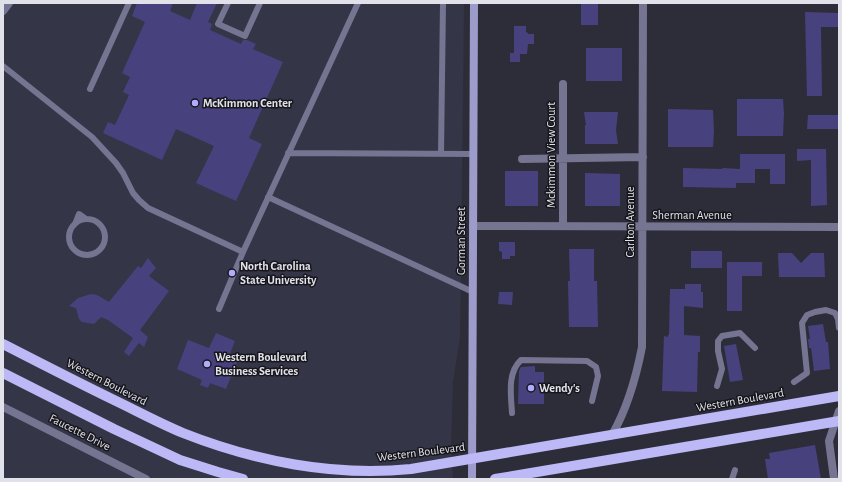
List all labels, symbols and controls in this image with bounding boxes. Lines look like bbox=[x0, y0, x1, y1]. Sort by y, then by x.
place label: McKimmon Center bbox=[203, 97, 293, 109]
marker: McKimmon Center bbox=[190, 98, 200, 108]
street label: Mckimmon View Court bbox=[545, 102, 557, 208]
street label: Carlton Avenue bbox=[624, 186, 636, 258]
street label: Gorman Street bbox=[455, 207, 467, 275]
street label: Sherman Avenue bbox=[652, 209, 732, 221]
place label: North Carolina State University bbox=[240, 260, 317, 287]
marker: North Carolina State University bbox=[227, 268, 237, 278]
place label: Western Boulevard Business Services bbox=[215, 351, 307, 377]
street label: Western Boulevard bbox=[65, 357, 149, 407]
marker: Western Boulevard Business Services bbox=[202, 359, 212, 369]
place label: Wendy's bbox=[539, 382, 580, 395]
marker: Wendy's bbox=[526, 383, 536, 393]
street label: Western Boulevard bbox=[695, 386, 785, 414]
street label: Faucette Drive bbox=[48, 412, 112, 452]
street label: Western Boulevard bbox=[376, 441, 466, 463]

